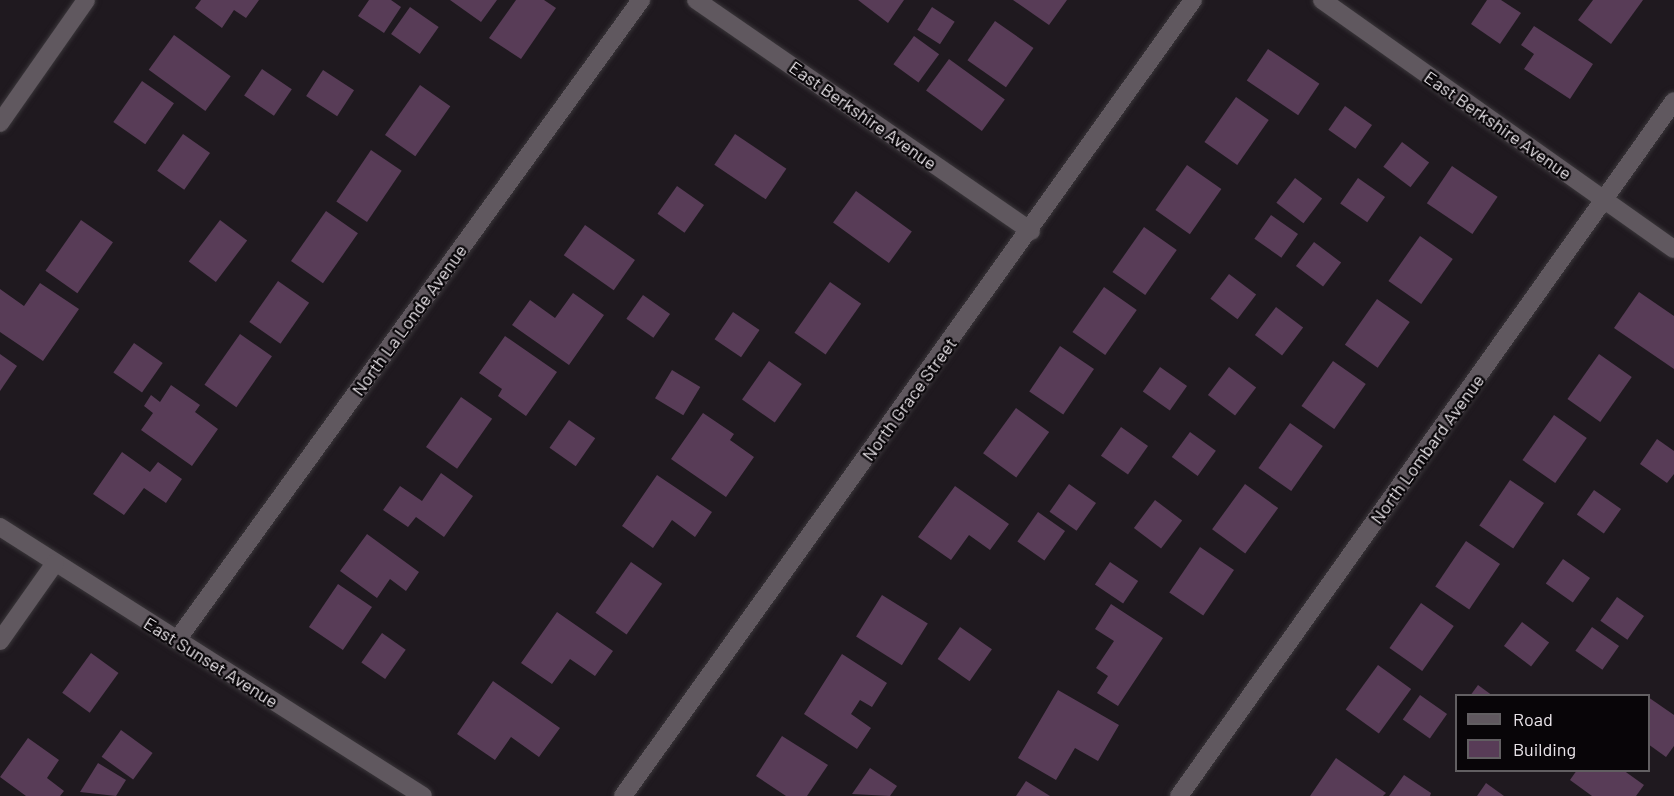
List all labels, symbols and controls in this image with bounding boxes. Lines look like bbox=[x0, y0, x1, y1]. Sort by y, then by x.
street label: East Berkshire Avenue bbox=[785, 56, 941, 174]
street label: East Berkshire Avenue bbox=[1420, 66, 1576, 184]
street label: North La Londe Avenue bbox=[347, 240, 471, 400]
street label: North Grace Street bbox=[857, 333, 961, 465]
street label: North Lombard Avenue bbox=[1365, 370, 1489, 528]
street label: East Sunset Avenue bbox=[140, 612, 282, 712]
legend bbox=[1455, 694, 1650, 772]
text: Road bbox=[1513, 708, 1553, 730]
text: Building bbox=[1513, 738, 1576, 760]

